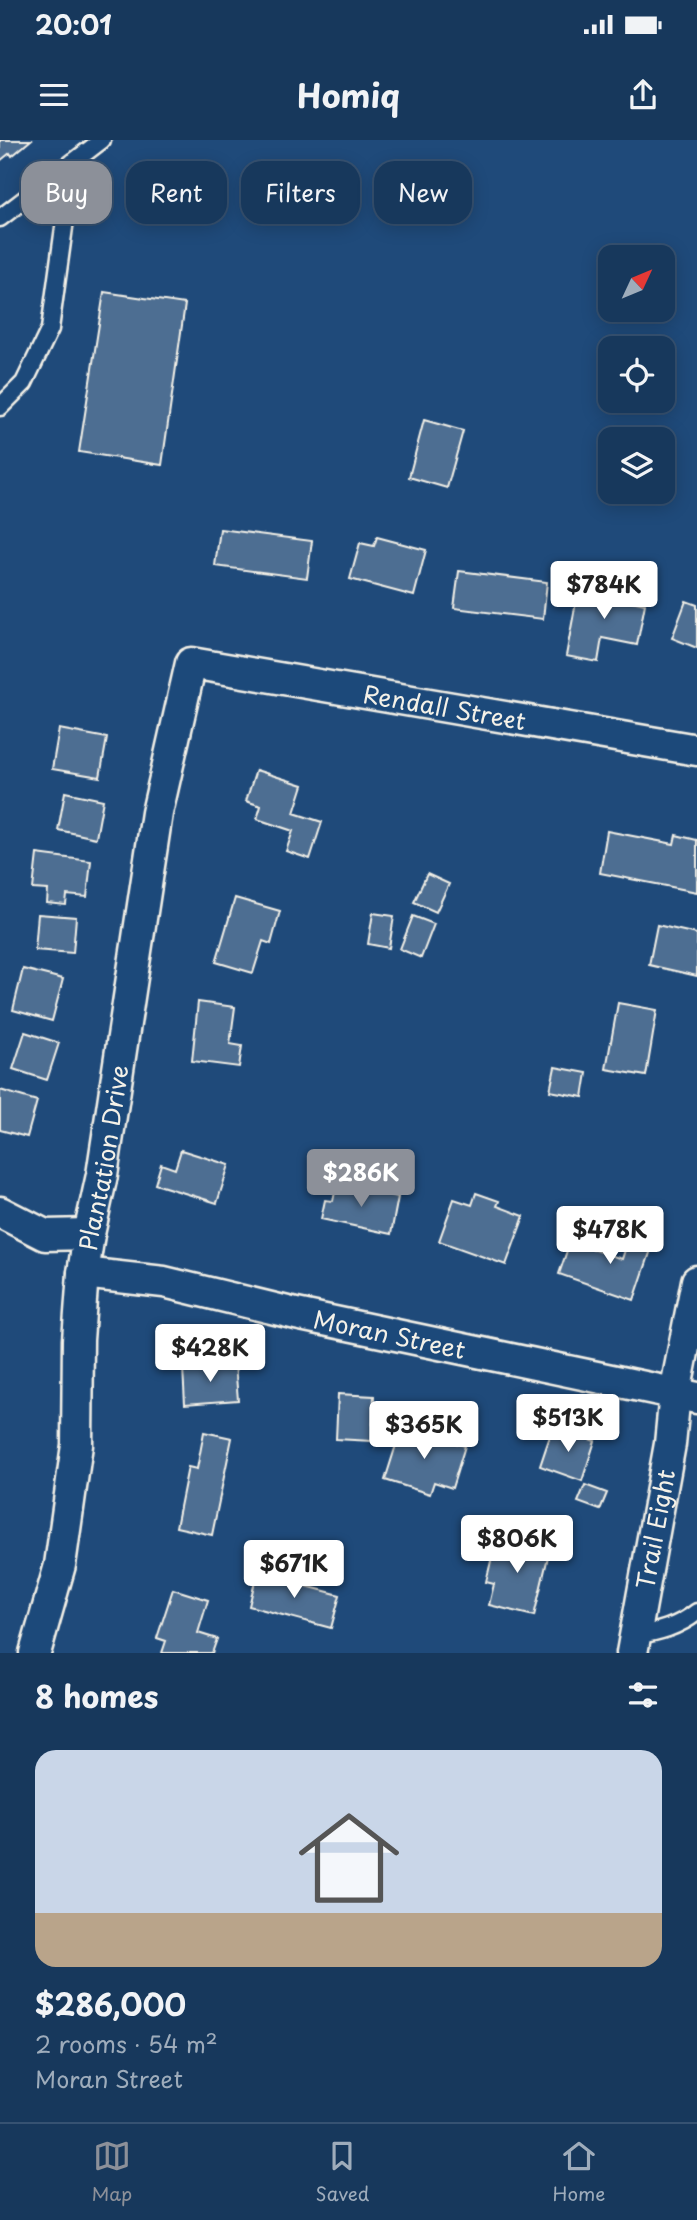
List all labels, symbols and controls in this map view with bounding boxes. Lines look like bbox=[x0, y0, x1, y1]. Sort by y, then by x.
text: 20:01 bbox=[35, 5, 112, 44]
text: Homiq bbox=[297, 71, 400, 119]
icon: menu bbox=[35, 76, 73, 114]
icon: share bbox=[624, 76, 662, 114]
chip: Buy bbox=[21, 161, 112, 224]
chip: Rent bbox=[126, 161, 227, 224]
chip: Filters bbox=[241, 161, 360, 224]
chip: New bbox=[374, 161, 472, 224]
north arrow bbox=[598, 245, 676, 322]
map controls bbox=[598, 245, 675, 504]
button: locate bbox=[598, 336, 675, 413]
button: layers bbox=[598, 427, 675, 504]
pin: $784K bbox=[555, 561, 653, 621]
text: $784K bbox=[567, 566, 641, 601]
street label: Rendall Street bbox=[361, 675, 529, 738]
street label: Plantation Drive bbox=[69, 1062, 137, 1253]
pin: $286K bbox=[312, 1150, 410, 1209]
text: $286K bbox=[323, 1154, 399, 1189]
pin: $478K bbox=[561, 1206, 659, 1266]
text: $478K bbox=[573, 1211, 647, 1246]
street label: Moran Street bbox=[310, 1300, 469, 1367]
pin: $428K bbox=[161, 1324, 259, 1384]
text: $428K bbox=[171, 1329, 249, 1364]
pin: $513K bbox=[519, 1394, 617, 1454]
text: $513K bbox=[532, 1399, 604, 1434]
pin: $365K bbox=[375, 1402, 473, 1461]
text: $365K bbox=[385, 1406, 463, 1441]
street label: Trail Eight bbox=[626, 1466, 683, 1592]
pin: $806K bbox=[468, 1516, 566, 1575]
text: $806K bbox=[477, 1520, 557, 1555]
pin: $671K bbox=[245, 1540, 343, 1600]
text: $671K bbox=[260, 1545, 328, 1580]
text: 8 homes bbox=[35, 1673, 158, 1718]
icon: filters bbox=[624, 1676, 662, 1714]
icon: home bbox=[286, 1795, 412, 1921]
text: $286,000 bbox=[35, 1981, 186, 2026]
text: 2 rooms · 54 m² bbox=[35, 2026, 218, 2061]
text: Moran Street bbox=[35, 2061, 183, 2096]
tab: Map bbox=[92, 2137, 132, 2207]
tab: Saved bbox=[315, 2137, 369, 2207]
tab: Home bbox=[553, 2137, 605, 2207]

